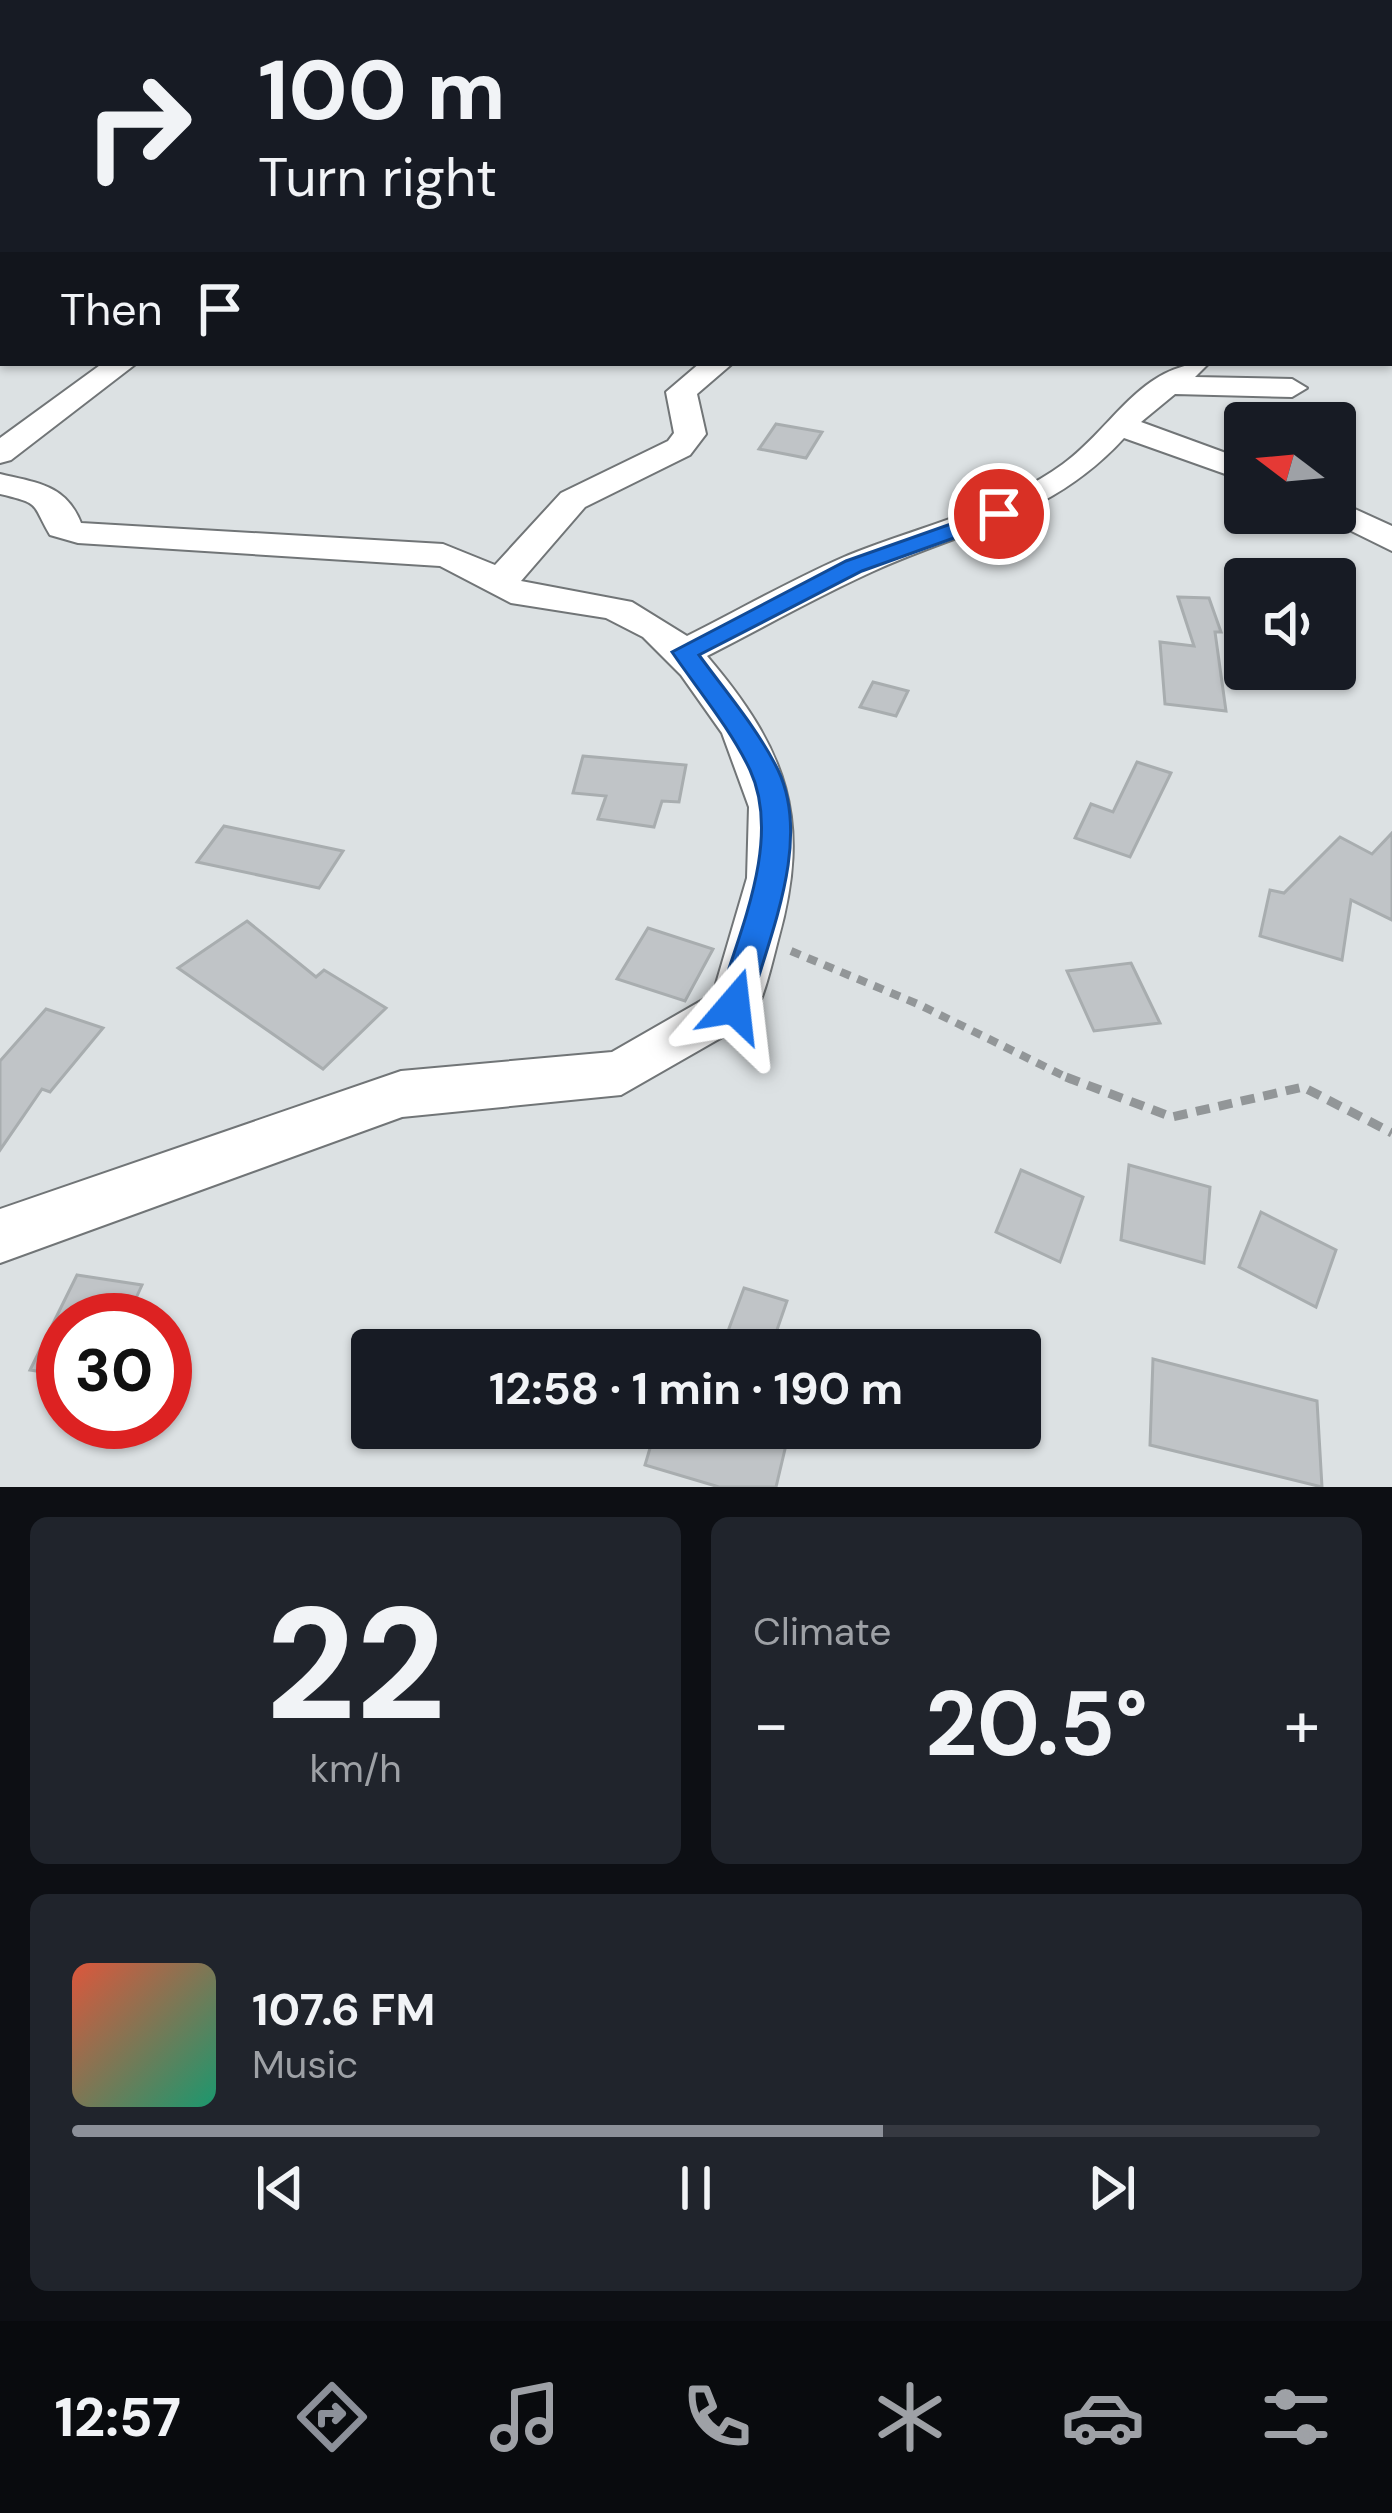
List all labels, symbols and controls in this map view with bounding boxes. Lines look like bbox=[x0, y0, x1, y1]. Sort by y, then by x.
text: 100 m bbox=[258, 36, 506, 145]
icon: right bbox=[60, 48, 216, 204]
text: Turn right bbox=[258, 142, 497, 213]
icon: arrive bbox=[187, 276, 253, 342]
text: Then bbox=[60, 280, 163, 339]
north arrow bbox=[1224, 402, 1356, 534]
map controls bbox=[1224, 402, 1356, 690]
pin bbox=[948, 463, 1050, 565]
icon: arrive bbox=[966, 481, 1032, 547]
button: sound bbox=[1224, 558, 1356, 690]
position arrow bbox=[671, 943, 797, 1069]
speed limit sign: 30 bbox=[36, 1293, 192, 1449]
text: 12:58 · 1 min · 190 m bbox=[489, 1359, 903, 1418]
text: 22 bbox=[265, 1563, 446, 1766]
text: Climate bbox=[753, 1606, 891, 1657]
text: 20.5° bbox=[925, 1666, 1148, 1783]
text: − bbox=[753, 1682, 789, 1767]
text: + bbox=[1284, 1682, 1320, 1767]
text: km/h bbox=[309, 1743, 402, 1794]
text: 107.6 FM bbox=[252, 1980, 435, 2039]
text: Music bbox=[252, 2039, 358, 2090]
icon: previous bbox=[247, 2155, 313, 2221]
icon: pause bbox=[663, 2155, 729, 2221]
icon: next bbox=[1079, 2155, 1145, 2221]
icon: directions bbox=[290, 2375, 374, 2459]
icon: music bbox=[483, 2375, 567, 2459]
icon: phone bbox=[675, 2375, 759, 2459]
icon: climate bbox=[868, 2375, 952, 2459]
icon: car bbox=[1061, 2375, 1145, 2459]
icon: filters bbox=[1254, 2375, 1338, 2459]
text: 12:57 bbox=[54, 2382, 181, 2453]

